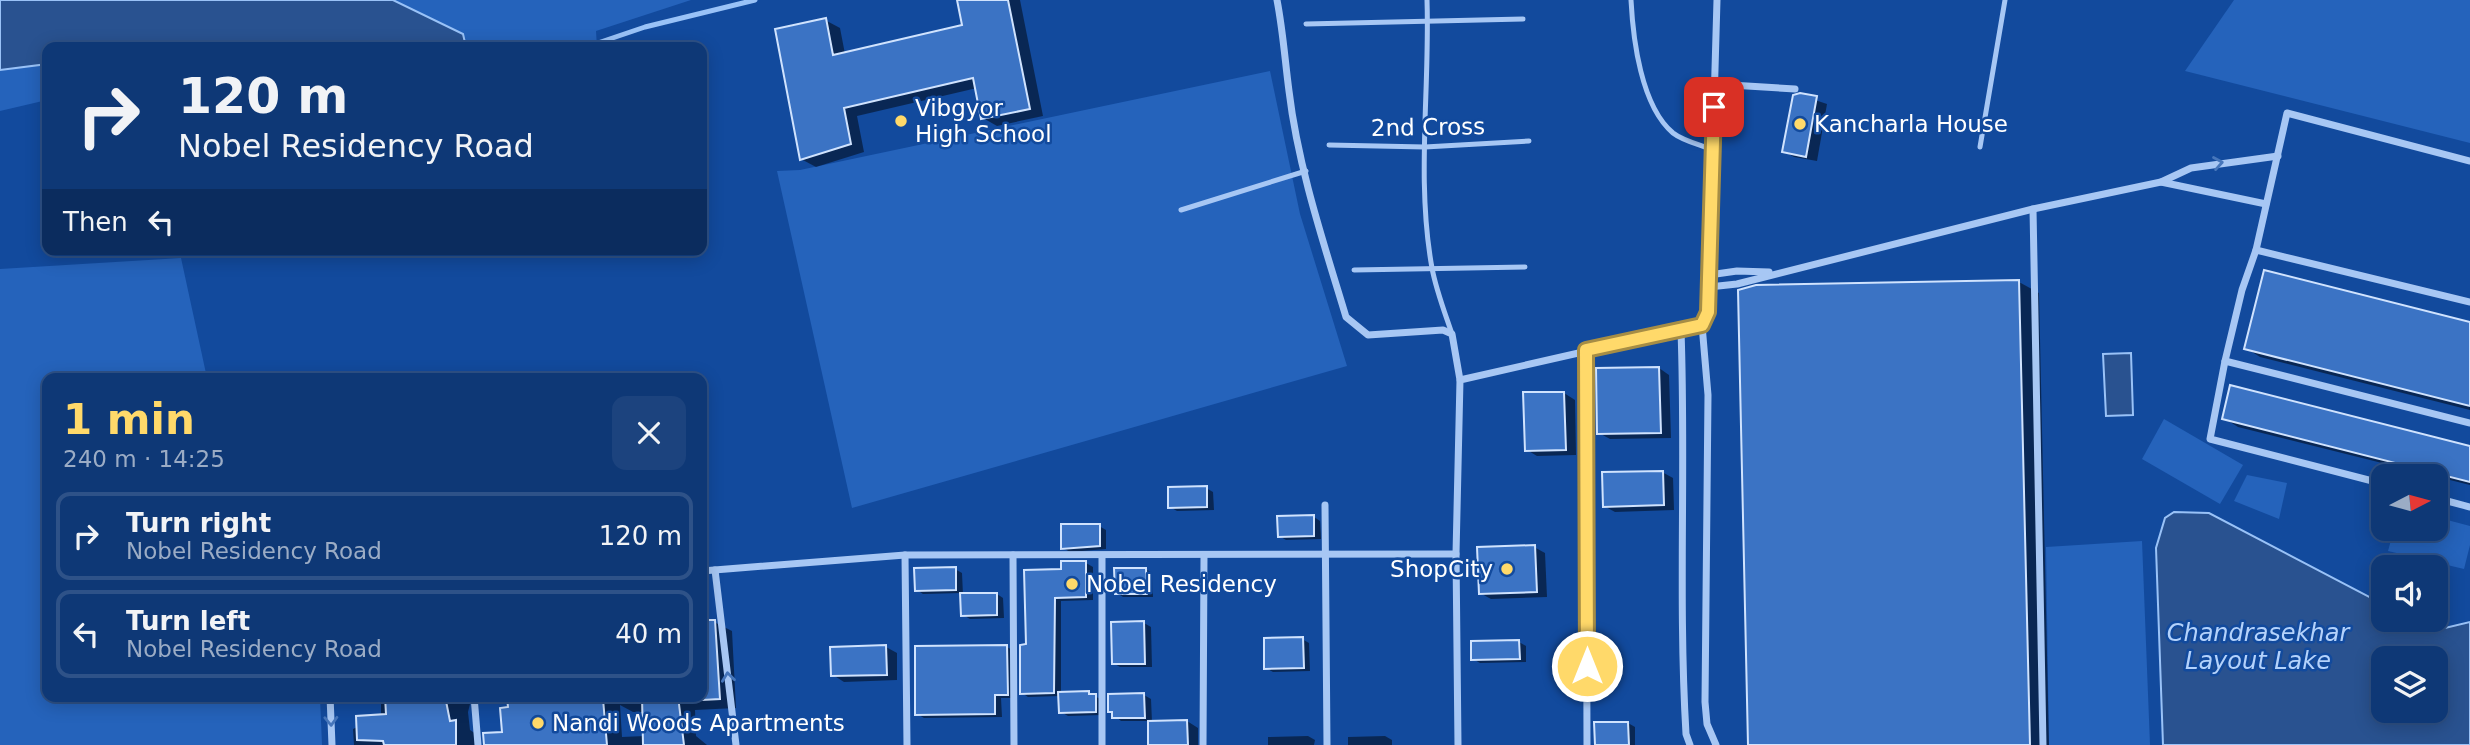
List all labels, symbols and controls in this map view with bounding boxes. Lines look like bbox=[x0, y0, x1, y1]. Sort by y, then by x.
text: 120 m bbox=[178, 68, 348, 125]
icon: right bbox=[63, 70, 154, 161]
pin bbox=[1684, 77, 1744, 137]
icon: arrive bbox=[1695, 88, 1733, 126]
place label: Vibgyor High School bbox=[915, 95, 1052, 147]
place label: Kancharla House bbox=[1814, 111, 2008, 137]
marker: Vibgyor High School bbox=[893, 113, 909, 129]
street label: 2nd Cross bbox=[1371, 113, 1485, 141]
marker: Kancharla House bbox=[1792, 116, 1808, 132]
text: Nobel Residency Road bbox=[178, 127, 534, 165]
one-way arrow bbox=[2212, 156, 2223, 171]
icon: left bbox=[142, 203, 180, 241]
text: Then bbox=[63, 207, 128, 237]
text: 1 min bbox=[63, 395, 195, 444]
button: close bbox=[612, 396, 686, 470]
text: 240 m · 14:25 bbox=[63, 446, 225, 472]
north arrow bbox=[2371, 464, 2448, 541]
map controls bbox=[2371, 464, 2448, 723]
text: Turn right bbox=[126, 508, 271, 538]
icon: right bbox=[67, 517, 105, 555]
text: 120 m bbox=[599, 521, 682, 551]
text: Nobel Residency Road bbox=[126, 538, 382, 564]
button: sound bbox=[2371, 555, 2448, 632]
place label: ShopCity bbox=[1390, 556, 1493, 582]
marker: ShopCity bbox=[1499, 561, 1515, 577]
place label: Nobel Residency bbox=[1086, 571, 1277, 597]
marker: Nobel Residency bbox=[1064, 576, 1080, 592]
text: Turn left bbox=[126, 606, 250, 636]
icon: left bbox=[67, 615, 105, 653]
text: 40 m bbox=[615, 619, 682, 649]
water label: Chandrasekhar Layout Lake bbox=[2167, 619, 2351, 675]
position arrow bbox=[1550, 629, 1624, 703]
text: Nobel Residency Road bbox=[126, 636, 382, 662]
button: layers bbox=[2371, 646, 2448, 723]
one-way arrow bbox=[720, 671, 735, 683]
place label: Nandi Woods Apartments bbox=[552, 710, 845, 736]
marker: Nandi Woods Apartments bbox=[530, 715, 546, 731]
one-way arrow bbox=[323, 716, 339, 727]

